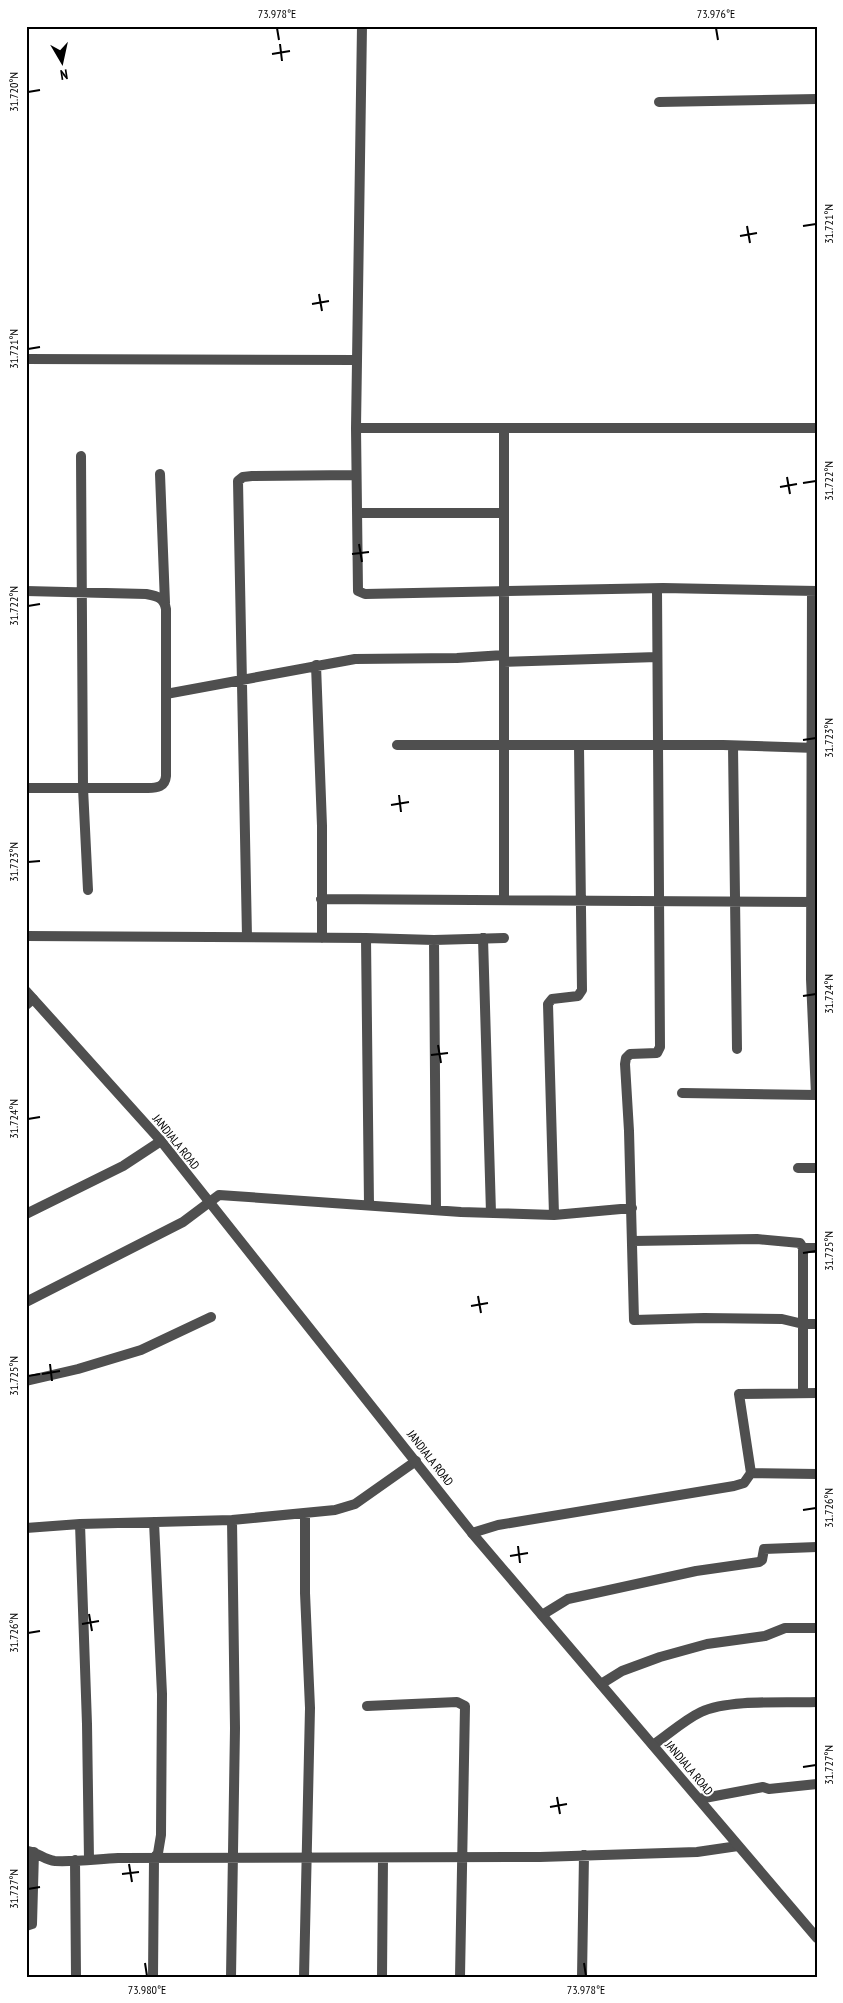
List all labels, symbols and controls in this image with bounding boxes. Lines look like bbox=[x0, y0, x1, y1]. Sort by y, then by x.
text: 73.978°E bbox=[258, 6, 296, 21]
text: 73.976°E bbox=[697, 6, 735, 21]
north arrow bbox=[38, 38, 88, 88]
text: N bbox=[59, 65, 69, 84]
text: 31.720°N bbox=[6, 72, 21, 112]
text: 31.721°N bbox=[821, 204, 836, 244]
text: 31.721°N bbox=[6, 329, 21, 369]
text: 31.722°N bbox=[821, 461, 836, 501]
text: 31.722°N bbox=[6, 586, 21, 626]
text: 31.723°N bbox=[821, 718, 836, 758]
text: 31.723°N bbox=[6, 842, 21, 882]
text: 31.724°N bbox=[821, 974, 836, 1014]
text: 31.724°N bbox=[6, 1099, 21, 1139]
street label: JANDIALA ROAD bbox=[149, 1110, 203, 1172]
text: 31.725°N bbox=[821, 1231, 836, 1271]
text: 31.725°N bbox=[6, 1356, 21, 1396]
street label: JANDIALA ROAD bbox=[403, 1426, 457, 1488]
text: 31.726°N bbox=[821, 1488, 836, 1528]
text: 31.726°N bbox=[6, 1613, 21, 1653]
street label: JANDIALA ROAD bbox=[662, 1737, 716, 1798]
text: 31.727°N bbox=[821, 1745, 836, 1785]
text: 31.727°N bbox=[6, 1869, 21, 1909]
text: 73.980°E bbox=[128, 1982, 166, 1997]
text: 73.978°E bbox=[567, 1982, 605, 1997]

